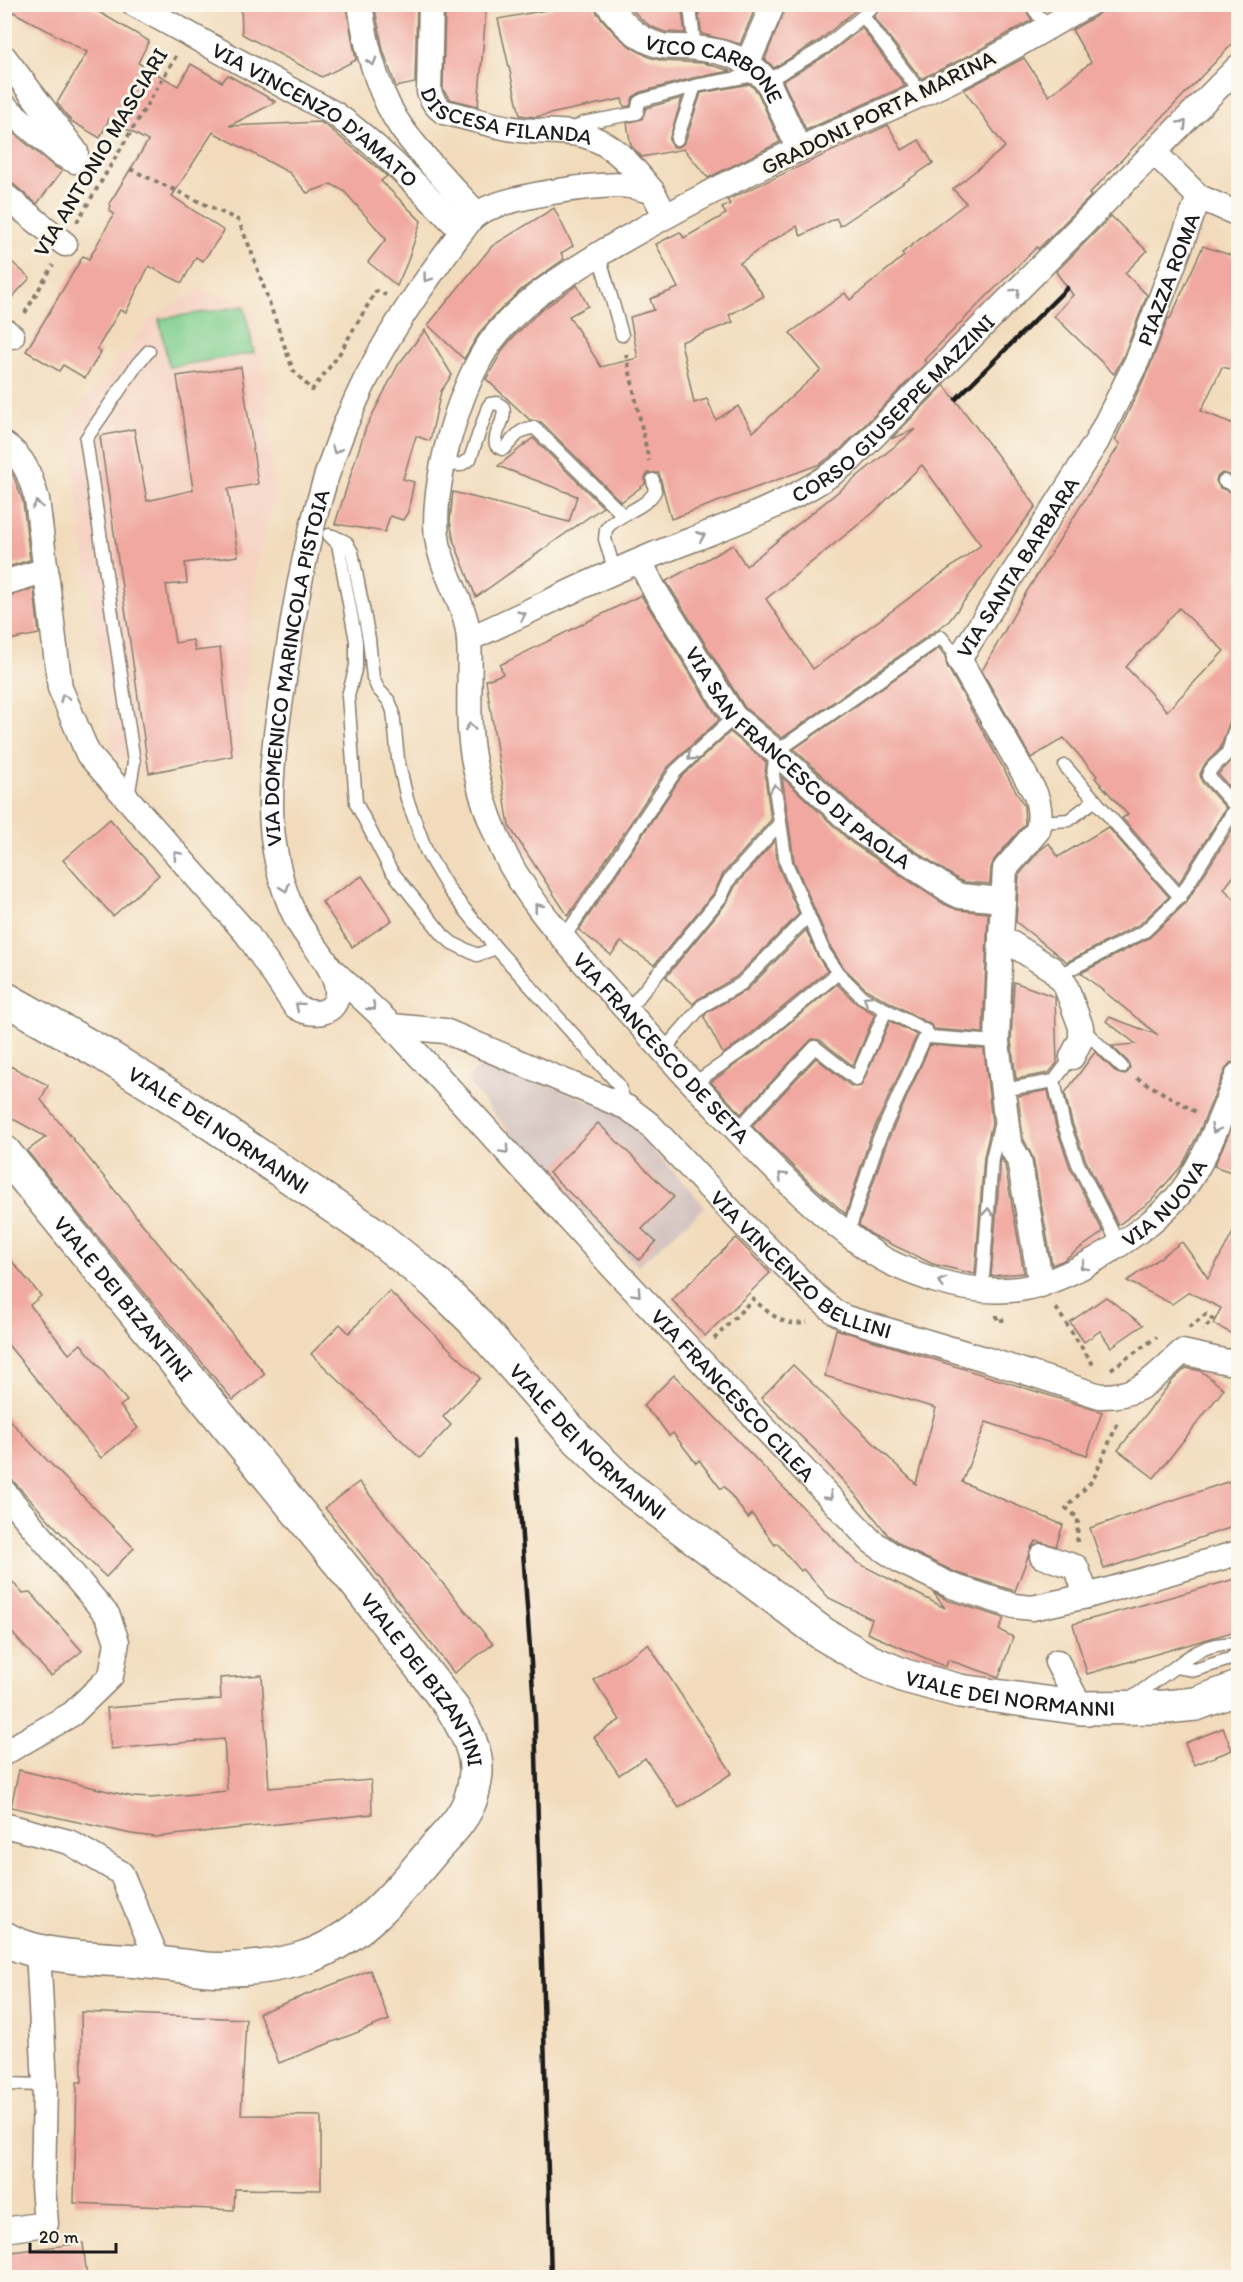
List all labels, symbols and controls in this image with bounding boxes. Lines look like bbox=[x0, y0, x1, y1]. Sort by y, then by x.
street label: VICO CARBONE bbox=[640, 28, 789, 107]
street label: VIA VINCENZO D'AMATO bbox=[207, 36, 424, 193]
street label: VIA ANTONIO MASCIARI bbox=[27, 43, 173, 262]
street label: GRADONI PORTA MARINA bbox=[757, 44, 1000, 181]
one-way arrow bbox=[365, 56, 377, 67]
street label: DISCESA FILANDA bbox=[414, 83, 596, 151]
one-way arrow bbox=[1176, 120, 1187, 131]
street label: PIAZZA ROMA bbox=[1131, 209, 1206, 350]
one-way arrow bbox=[424, 272, 435, 283]
one-way arrow bbox=[1009, 288, 1020, 299]
street label: CORSO GIUSEPPE MAZZINI bbox=[787, 308, 1001, 509]
one-way arrow bbox=[331, 444, 343, 455]
street label: VIA SANTA BARBARA bbox=[950, 472, 1085, 663]
street label: VIA DOMENICO MARINCOLA PISTOIA bbox=[258, 486, 336, 848]
one-way arrow bbox=[32, 501, 44, 510]
one-way arrow bbox=[694, 531, 705, 543]
one-way arrow bbox=[516, 610, 527, 622]
street label: VIA SAN FRANCESCO DI PAOLA bbox=[679, 641, 916, 875]
one-way arrow bbox=[60, 694, 72, 705]
one-way arrow bbox=[464, 723, 477, 732]
one-way arrow bbox=[688, 750, 698, 761]
one-way arrow bbox=[769, 783, 781, 792]
one-way arrow bbox=[173, 851, 184, 862]
one-way arrow bbox=[277, 882, 290, 893]
one-way arrow bbox=[534, 903, 545, 914]
street label: VIA FRANCESCO DE SETA bbox=[567, 946, 755, 1149]
one-way arrow bbox=[862, 995, 873, 1006]
one-way arrow bbox=[365, 1000, 376, 1011]
one-way arrow bbox=[294, 1002, 305, 1013]
street label: VIALE DEI NORMANNI bbox=[123, 1060, 314, 1200]
one-way arrow bbox=[1210, 1122, 1222, 1133]
one-way arrow bbox=[498, 1143, 509, 1154]
street label: VIA NUOVA bbox=[1117, 1155, 1213, 1253]
one-way arrow bbox=[778, 1172, 789, 1183]
street label: VIA VINCENZO BELLINI bbox=[704, 1185, 895, 1345]
one-way arrow bbox=[981, 1207, 994, 1216]
street label: VIALE DEI BIZANTINI bbox=[48, 1210, 199, 1387]
one-way arrow bbox=[1080, 1259, 1090, 1270]
one-way arrow bbox=[937, 1277, 948, 1289]
one-way arrow bbox=[630, 1287, 641, 1297]
street label: VIA FRANCESCO CILEA bbox=[645, 1303, 821, 1487]
street label: VIALE DEI NORMANNI bbox=[503, 1358, 672, 1526]
one-way arrow bbox=[822, 1489, 833, 1500]
street label: VIALE DEI BIZANTINI bbox=[354, 1587, 489, 1768]
street label: VIALE DEI NORMANNI bbox=[902, 1664, 1115, 1722]
scale bar bbox=[30, 2216, 116, 2254]
text: 20 m bbox=[39, 2226, 79, 2248]

